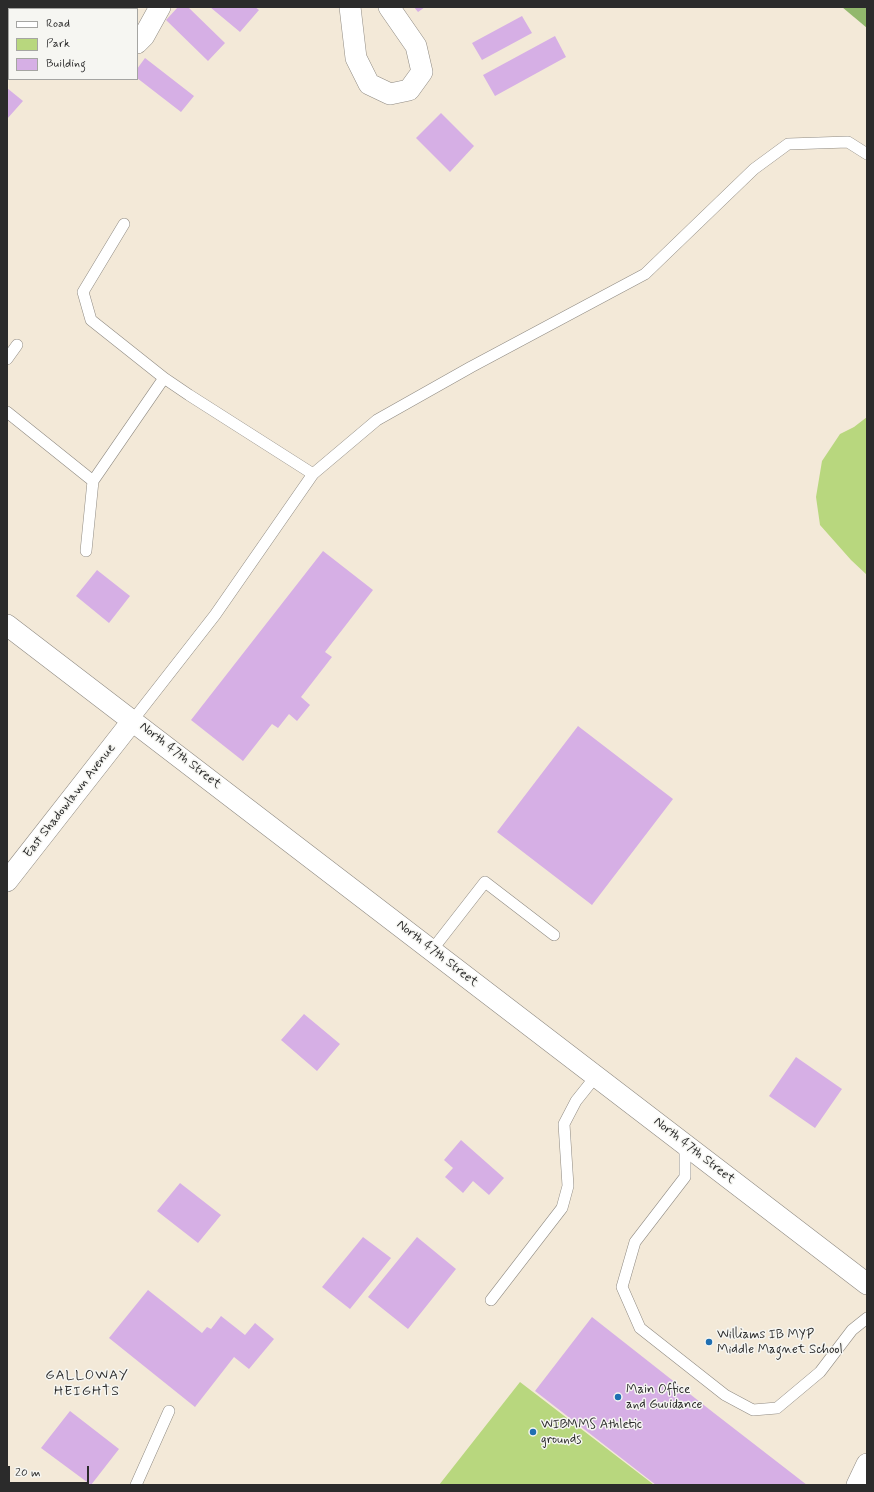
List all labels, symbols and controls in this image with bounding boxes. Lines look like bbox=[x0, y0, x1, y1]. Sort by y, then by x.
legend bbox=[8, 8, 138, 80]
text: Road bbox=[46, 16, 70, 32]
text: Park bbox=[46, 36, 70, 52]
text: Building bbox=[46, 56, 86, 72]
street label: North 47th Street bbox=[136, 719, 224, 793]
street label: East Shadowlawn Avenue bbox=[21, 741, 119, 861]
street label: North 47th Street bbox=[393, 917, 481, 991]
street label: North 47th Street bbox=[650, 1114, 738, 1188]
place label: Williams IB MYP Middle Magnet School bbox=[717, 1327, 843, 1358]
marker: Williams IB MYP Middle Magnet School bbox=[704, 1337, 714, 1347]
district label: GALLOWAY HEIGHTS bbox=[47, 1368, 127, 1400]
place label: Main Office and Guuidance bbox=[626, 1382, 702, 1413]
marker: Main Office and Guuidance bbox=[613, 1392, 623, 1402]
place label: WIBMMS Athletic grounds bbox=[541, 1417, 642, 1448]
marker: WIBMMS Athletic grounds bbox=[528, 1427, 538, 1437]
scale bar bbox=[10, 1458, 91, 1484]
text: 20 m bbox=[15, 1465, 41, 1481]

